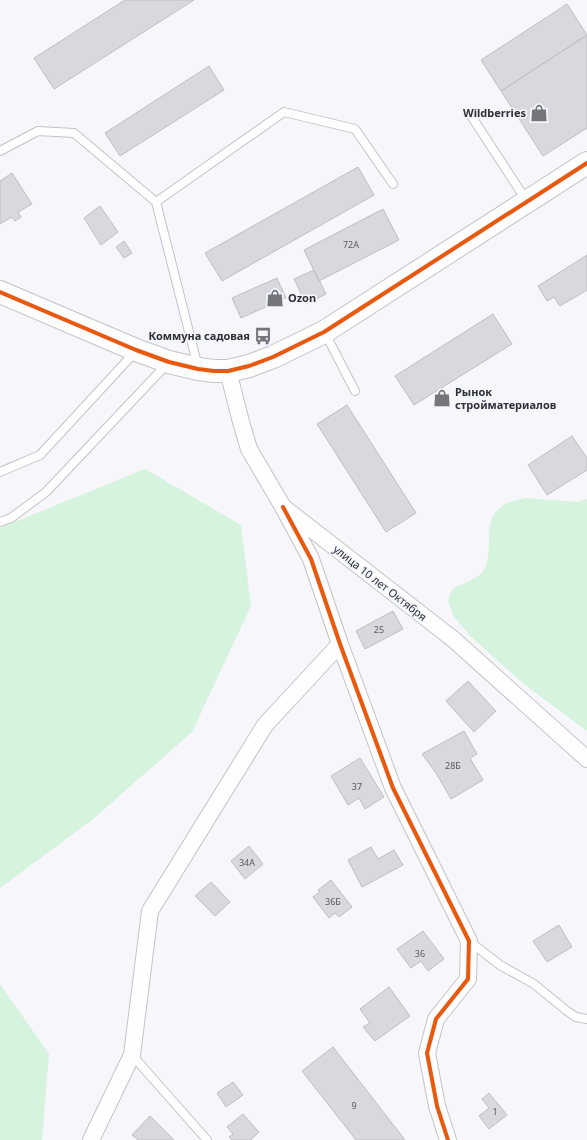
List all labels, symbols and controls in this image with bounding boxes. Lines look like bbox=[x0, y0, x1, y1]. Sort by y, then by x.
shop icon: Wildberries bbox=[529, 103, 549, 123]
place label: Wildberries bbox=[463, 105, 526, 120]
house number: 72А bbox=[343, 238, 359, 251]
shop icon: Ozon bbox=[265, 288, 285, 308]
place label: Ozon bbox=[288, 290, 316, 305]
bus stop icon: Коммуна садовая bbox=[253, 326, 273, 346]
place label: Коммуна садовая bbox=[149, 328, 250, 343]
place label: Рынок стройматериалов bbox=[455, 384, 557, 412]
shop icon: Рынок стройматериалов bbox=[432, 388, 452, 408]
street label: улица 10 лет Октября bbox=[330, 541, 430, 624]
house number: 25 bbox=[374, 623, 384, 636]
house number: 28Б bbox=[445, 759, 461, 772]
house number: 37 bbox=[352, 780, 362, 793]
house number: 34А bbox=[239, 856, 255, 869]
house number: 36Б bbox=[325, 895, 341, 908]
house number: 36 bbox=[415, 947, 425, 960]
house number: 9 bbox=[351, 1099, 357, 1112]
house number: 1 bbox=[492, 1105, 498, 1118]

